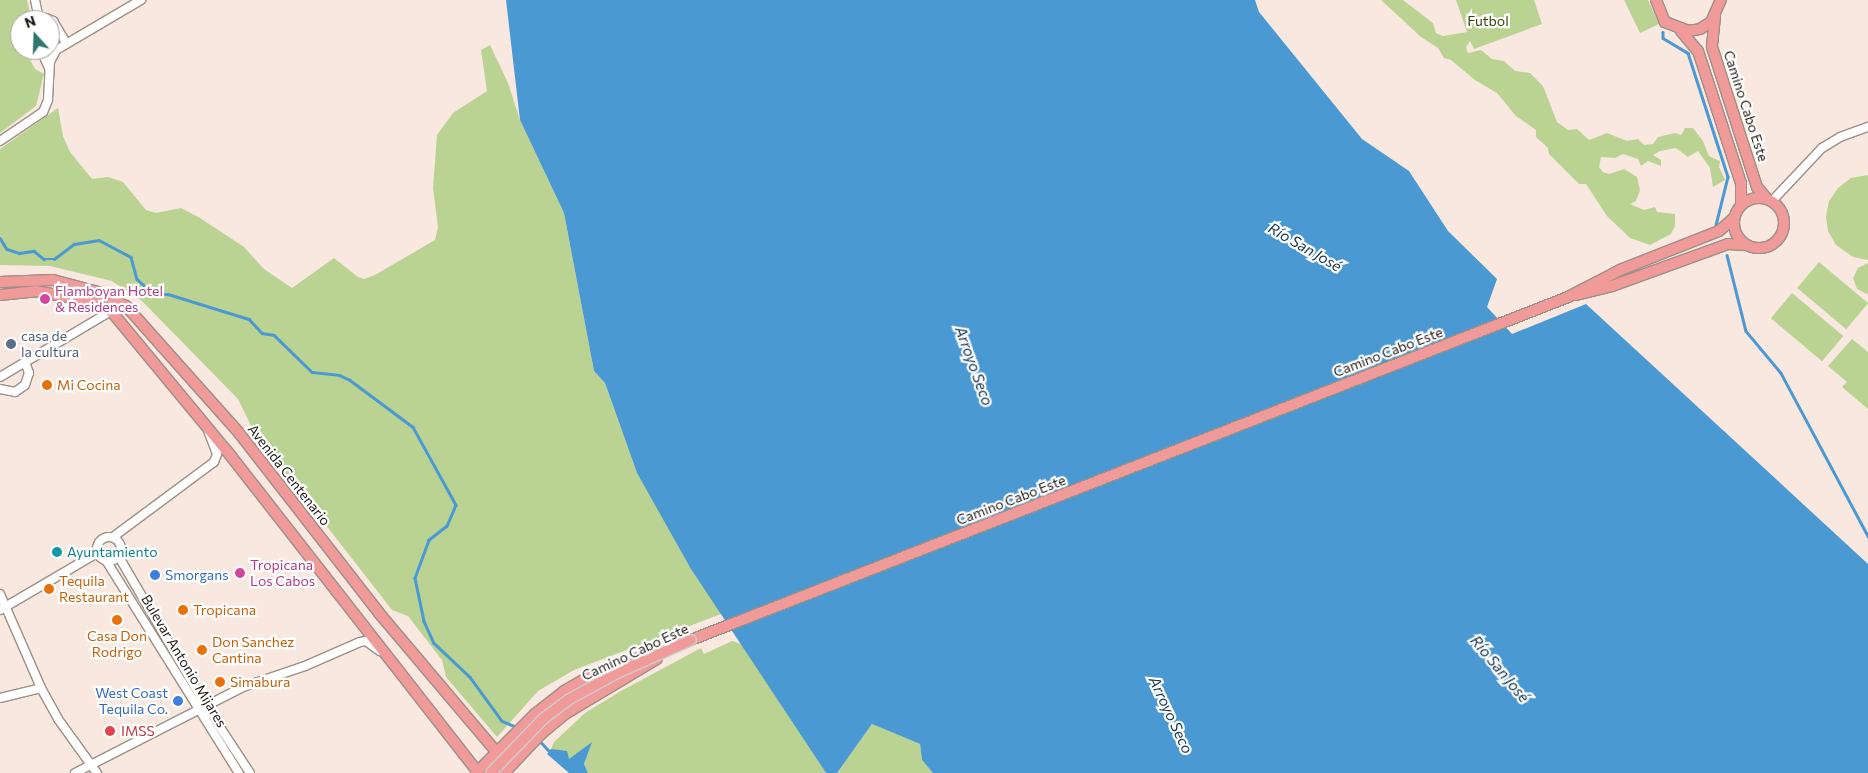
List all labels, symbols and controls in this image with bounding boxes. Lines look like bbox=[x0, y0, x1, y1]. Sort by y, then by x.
north arrow bbox=[10, 10, 60, 60]
text: N bbox=[22, 12, 38, 31]
park label: Futbol bbox=[1467, 13, 1509, 29]
street label: Camino Cabo Este bbox=[1720, 48, 1772, 164]
water label: Río San José bbox=[1265, 219, 1345, 275]
place label: Flamboyan Hotel & Residences bbox=[55, 283, 163, 316]
marker: Flamboyan Hotel & Residences bbox=[39, 293, 51, 305]
street label: Camino Cabo Este bbox=[1331, 323, 1445, 381]
water label: Arroyo Seco bbox=[951, 324, 997, 408]
place label: casa de la cultura bbox=[21, 328, 79, 361]
marker: casa de la cultura bbox=[5, 338, 17, 350]
place label: Mi Cocina bbox=[57, 377, 121, 393]
marker: Mi Cocina bbox=[41, 379, 53, 391]
street label: Avenida Centenario bbox=[244, 421, 334, 529]
street label: Camino Cabo Este bbox=[954, 471, 1068, 529]
place label: Ayuntamiento bbox=[67, 544, 157, 560]
marker: Ayuntamiento bbox=[51, 546, 63, 558]
place label: Tropicana Los Cabos bbox=[250, 557, 315, 590]
place label: Smorgans bbox=[165, 567, 229, 583]
marker: Tropicana Los Cabos bbox=[234, 567, 246, 579]
marker: Smorgans bbox=[149, 569, 161, 581]
place label: Tequila Restaurant bbox=[59, 573, 129, 606]
marker: Tequila Restaurant bbox=[43, 583, 55, 595]
street label: Bulevar Antonio Mijares bbox=[138, 592, 230, 730]
place label: Tropicana bbox=[193, 602, 256, 618]
marker: Tropicana bbox=[177, 604, 189, 616]
marker: Casa Don Rodrigo bbox=[111, 614, 123, 626]
street label: Camino Cabo Este bbox=[579, 620, 691, 684]
place label: Casa Don Rodrigo bbox=[87, 628, 147, 660]
water label: Río San José bbox=[1467, 632, 1533, 706]
place label: Don Sanchez Cantina bbox=[212, 634, 294, 666]
marker: Don Sanchez Cantina bbox=[196, 644, 208, 656]
place label: Simabura bbox=[230, 674, 290, 690]
water label: Arroyo Seco bbox=[1145, 674, 1197, 756]
marker: Simabura bbox=[214, 676, 226, 688]
place label: West Coast Tequila Co. bbox=[95, 685, 168, 718]
marker: West Coast Tequila Co. bbox=[172, 695, 184, 707]
place label: IMSS bbox=[121, 723, 155, 739]
marker: IMSS bbox=[103, 724, 117, 738]

